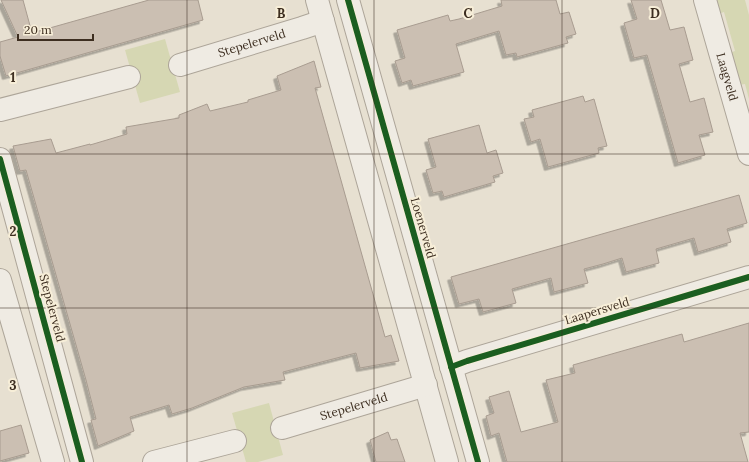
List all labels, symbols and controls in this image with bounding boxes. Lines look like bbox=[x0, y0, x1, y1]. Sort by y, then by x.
text: B bbox=[277, 5, 286, 22]
text: C bbox=[464, 5, 473, 22]
text: D bbox=[650, 5, 660, 22]
scale bar bbox=[18, 16, 93, 42]
text: 20 m bbox=[24, 22, 52, 37]
street label: Stepelerveld bbox=[216, 25, 287, 60]
street label: Laagveld bbox=[713, 51, 741, 103]
text: 1 bbox=[10, 69, 16, 86]
street label: Loenerveld bbox=[408, 196, 439, 260]
text: 2 bbox=[10, 223, 17, 240]
street label: Stepelerveld bbox=[36, 272, 69, 343]
street label: Laapersveld bbox=[563, 294, 631, 327]
text: 3 bbox=[9, 377, 17, 394]
street label: Stepelerveld bbox=[318, 389, 389, 423]

